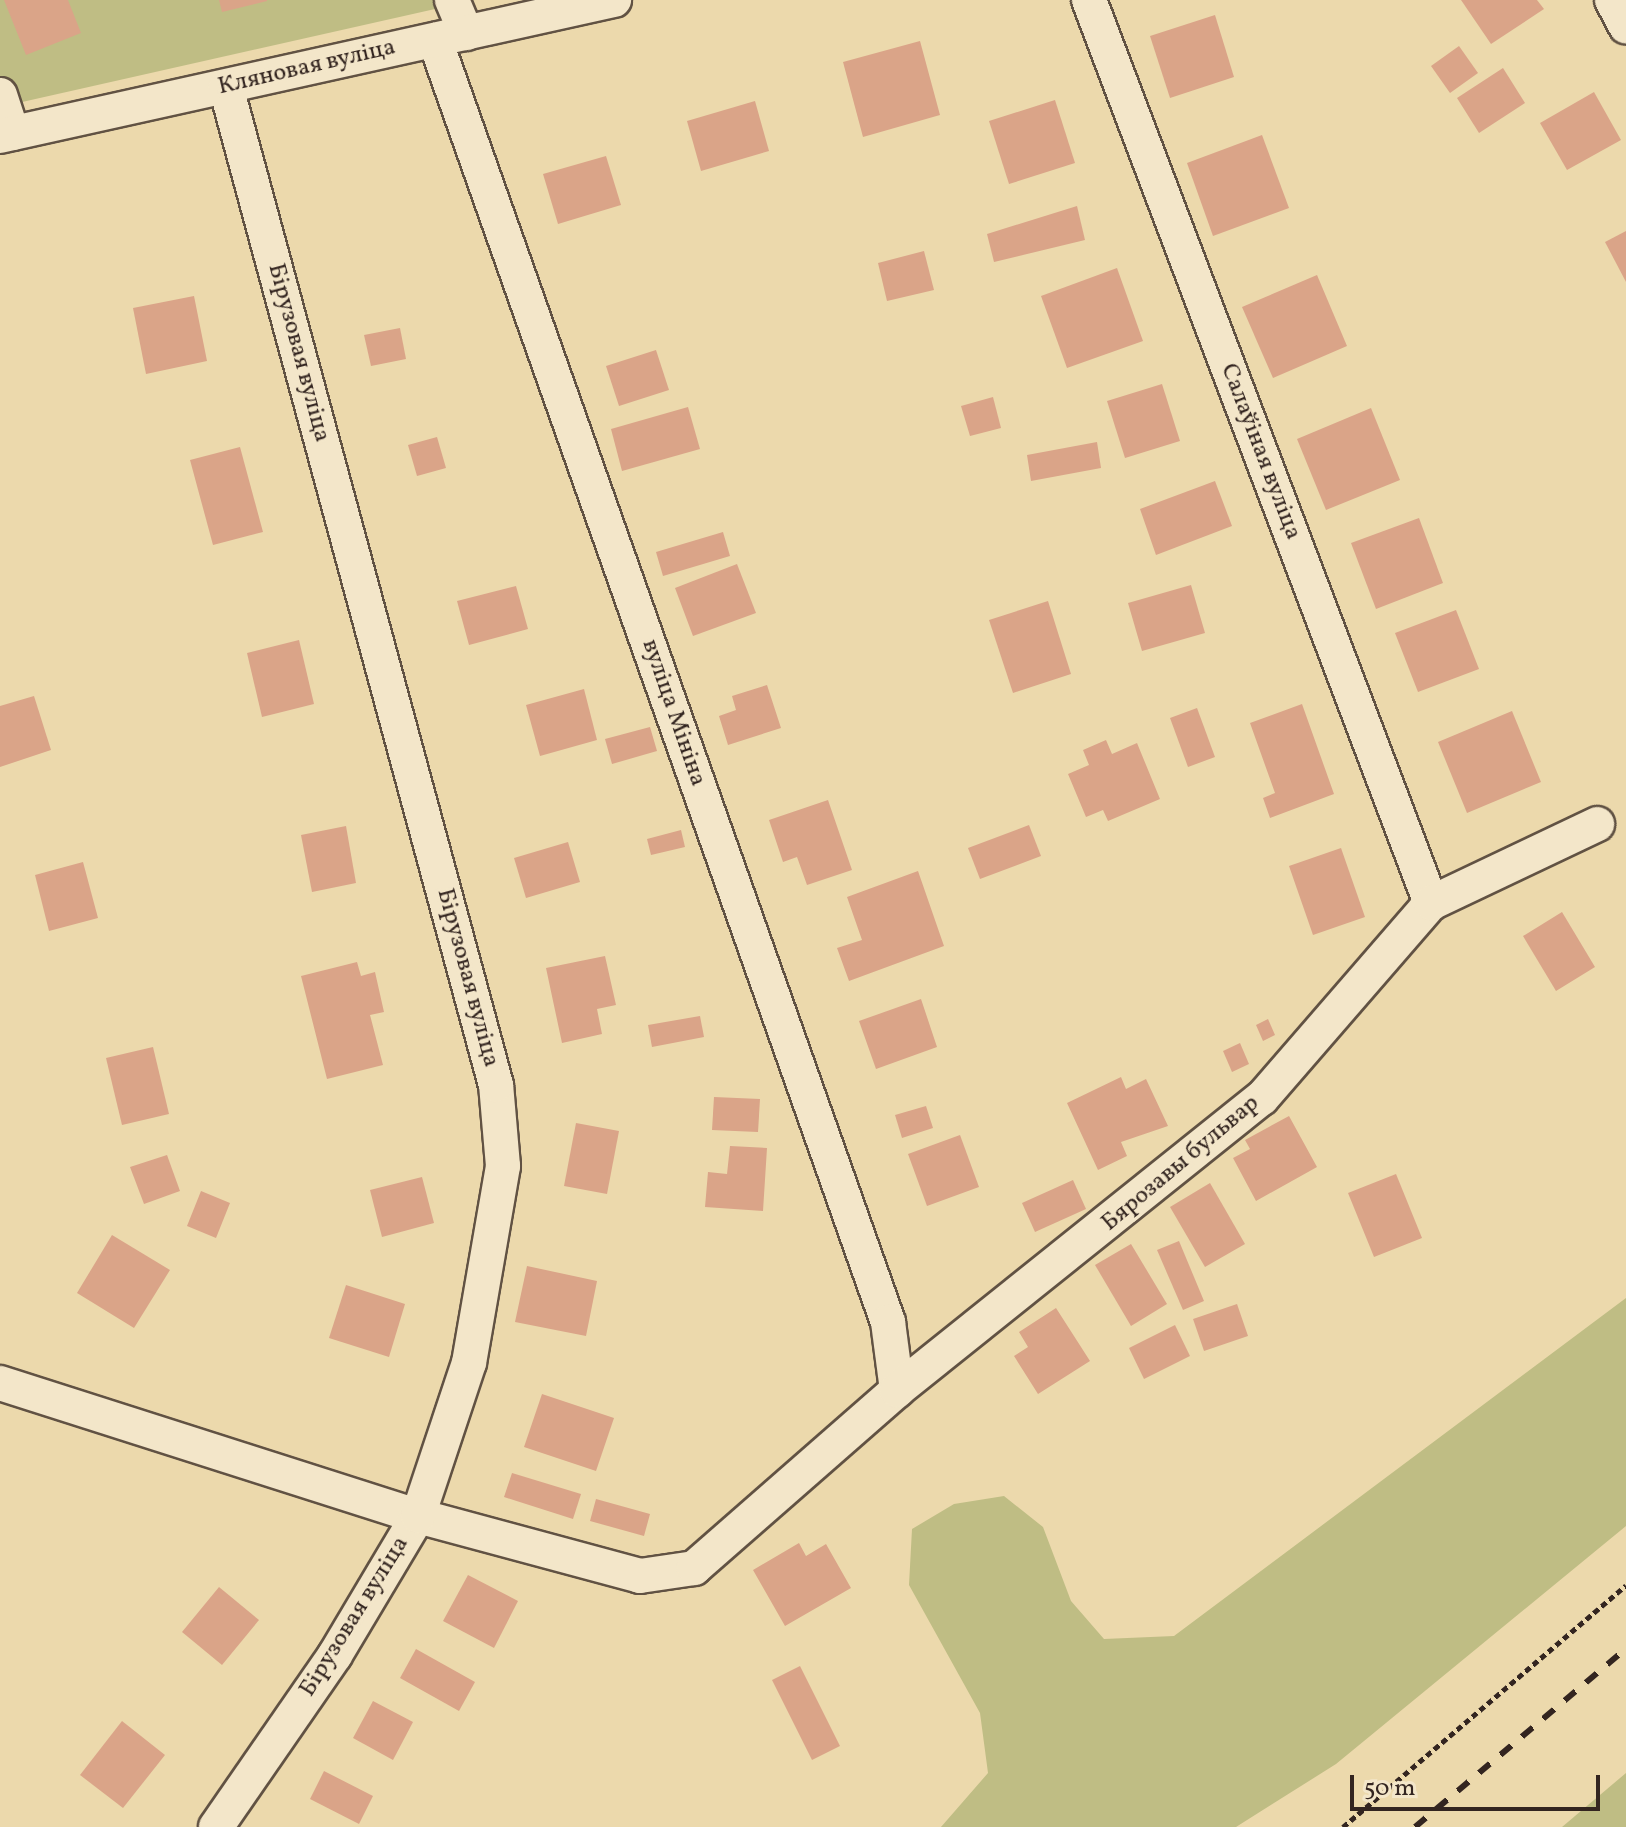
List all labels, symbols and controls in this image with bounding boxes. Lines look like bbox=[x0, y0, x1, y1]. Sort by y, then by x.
street label: Кляновая вуліца bbox=[215, 34, 399, 102]
street label: Бірузовая вуліца bbox=[260, 261, 336, 445]
street label: Салаўіная вуліца bbox=[1213, 360, 1307, 544]
street label: вуліца Мініна bbox=[634, 636, 712, 790]
street label: Бірузовая вуліца bbox=[429, 886, 505, 1070]
street label: Бярозавы бульвар bbox=[1096, 1090, 1266, 1238]
street label: Бірузовая вуліца bbox=[294, 1531, 416, 1703]
scale bar bbox=[1354, 1759, 1604, 1809]
text: 50 m bbox=[1364, 1772, 1416, 1806]

